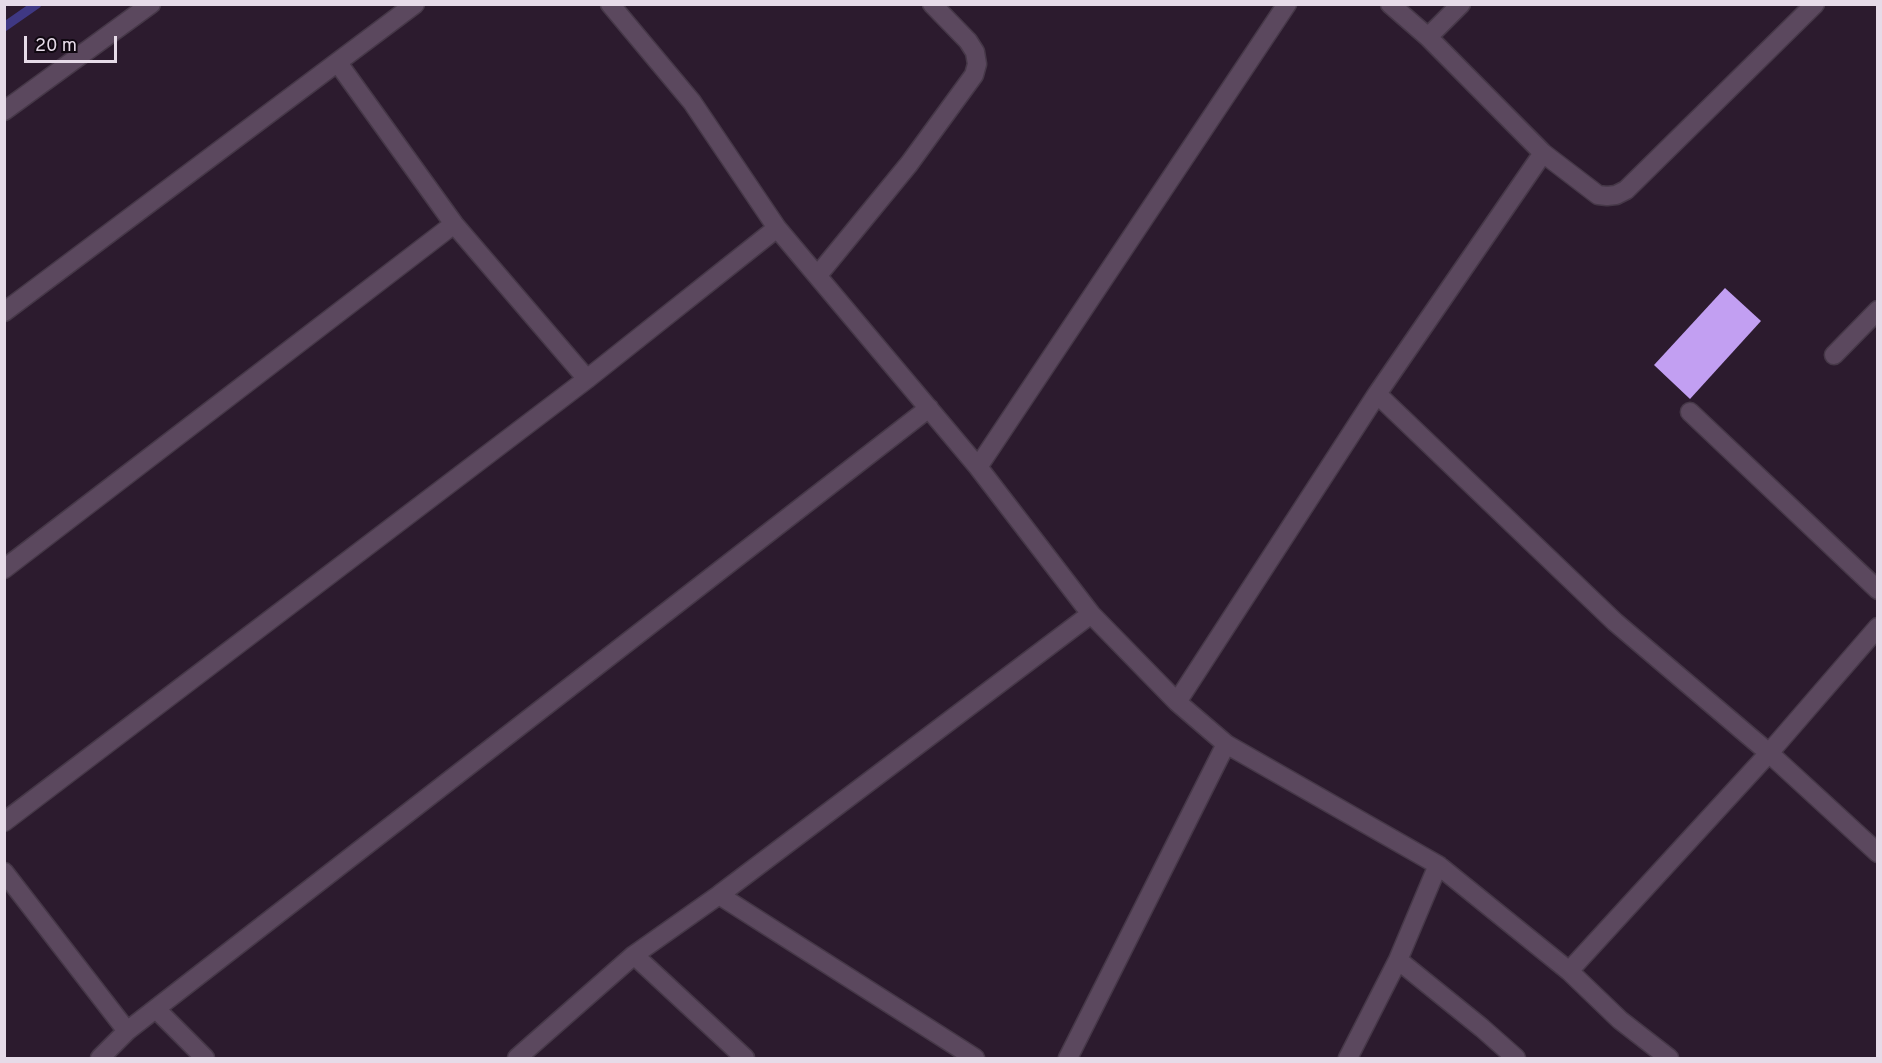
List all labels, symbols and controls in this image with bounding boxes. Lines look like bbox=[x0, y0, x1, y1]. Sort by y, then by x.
scale bar bbox=[27, 24, 120, 62]
text: 20 m bbox=[35, 35, 77, 58]

